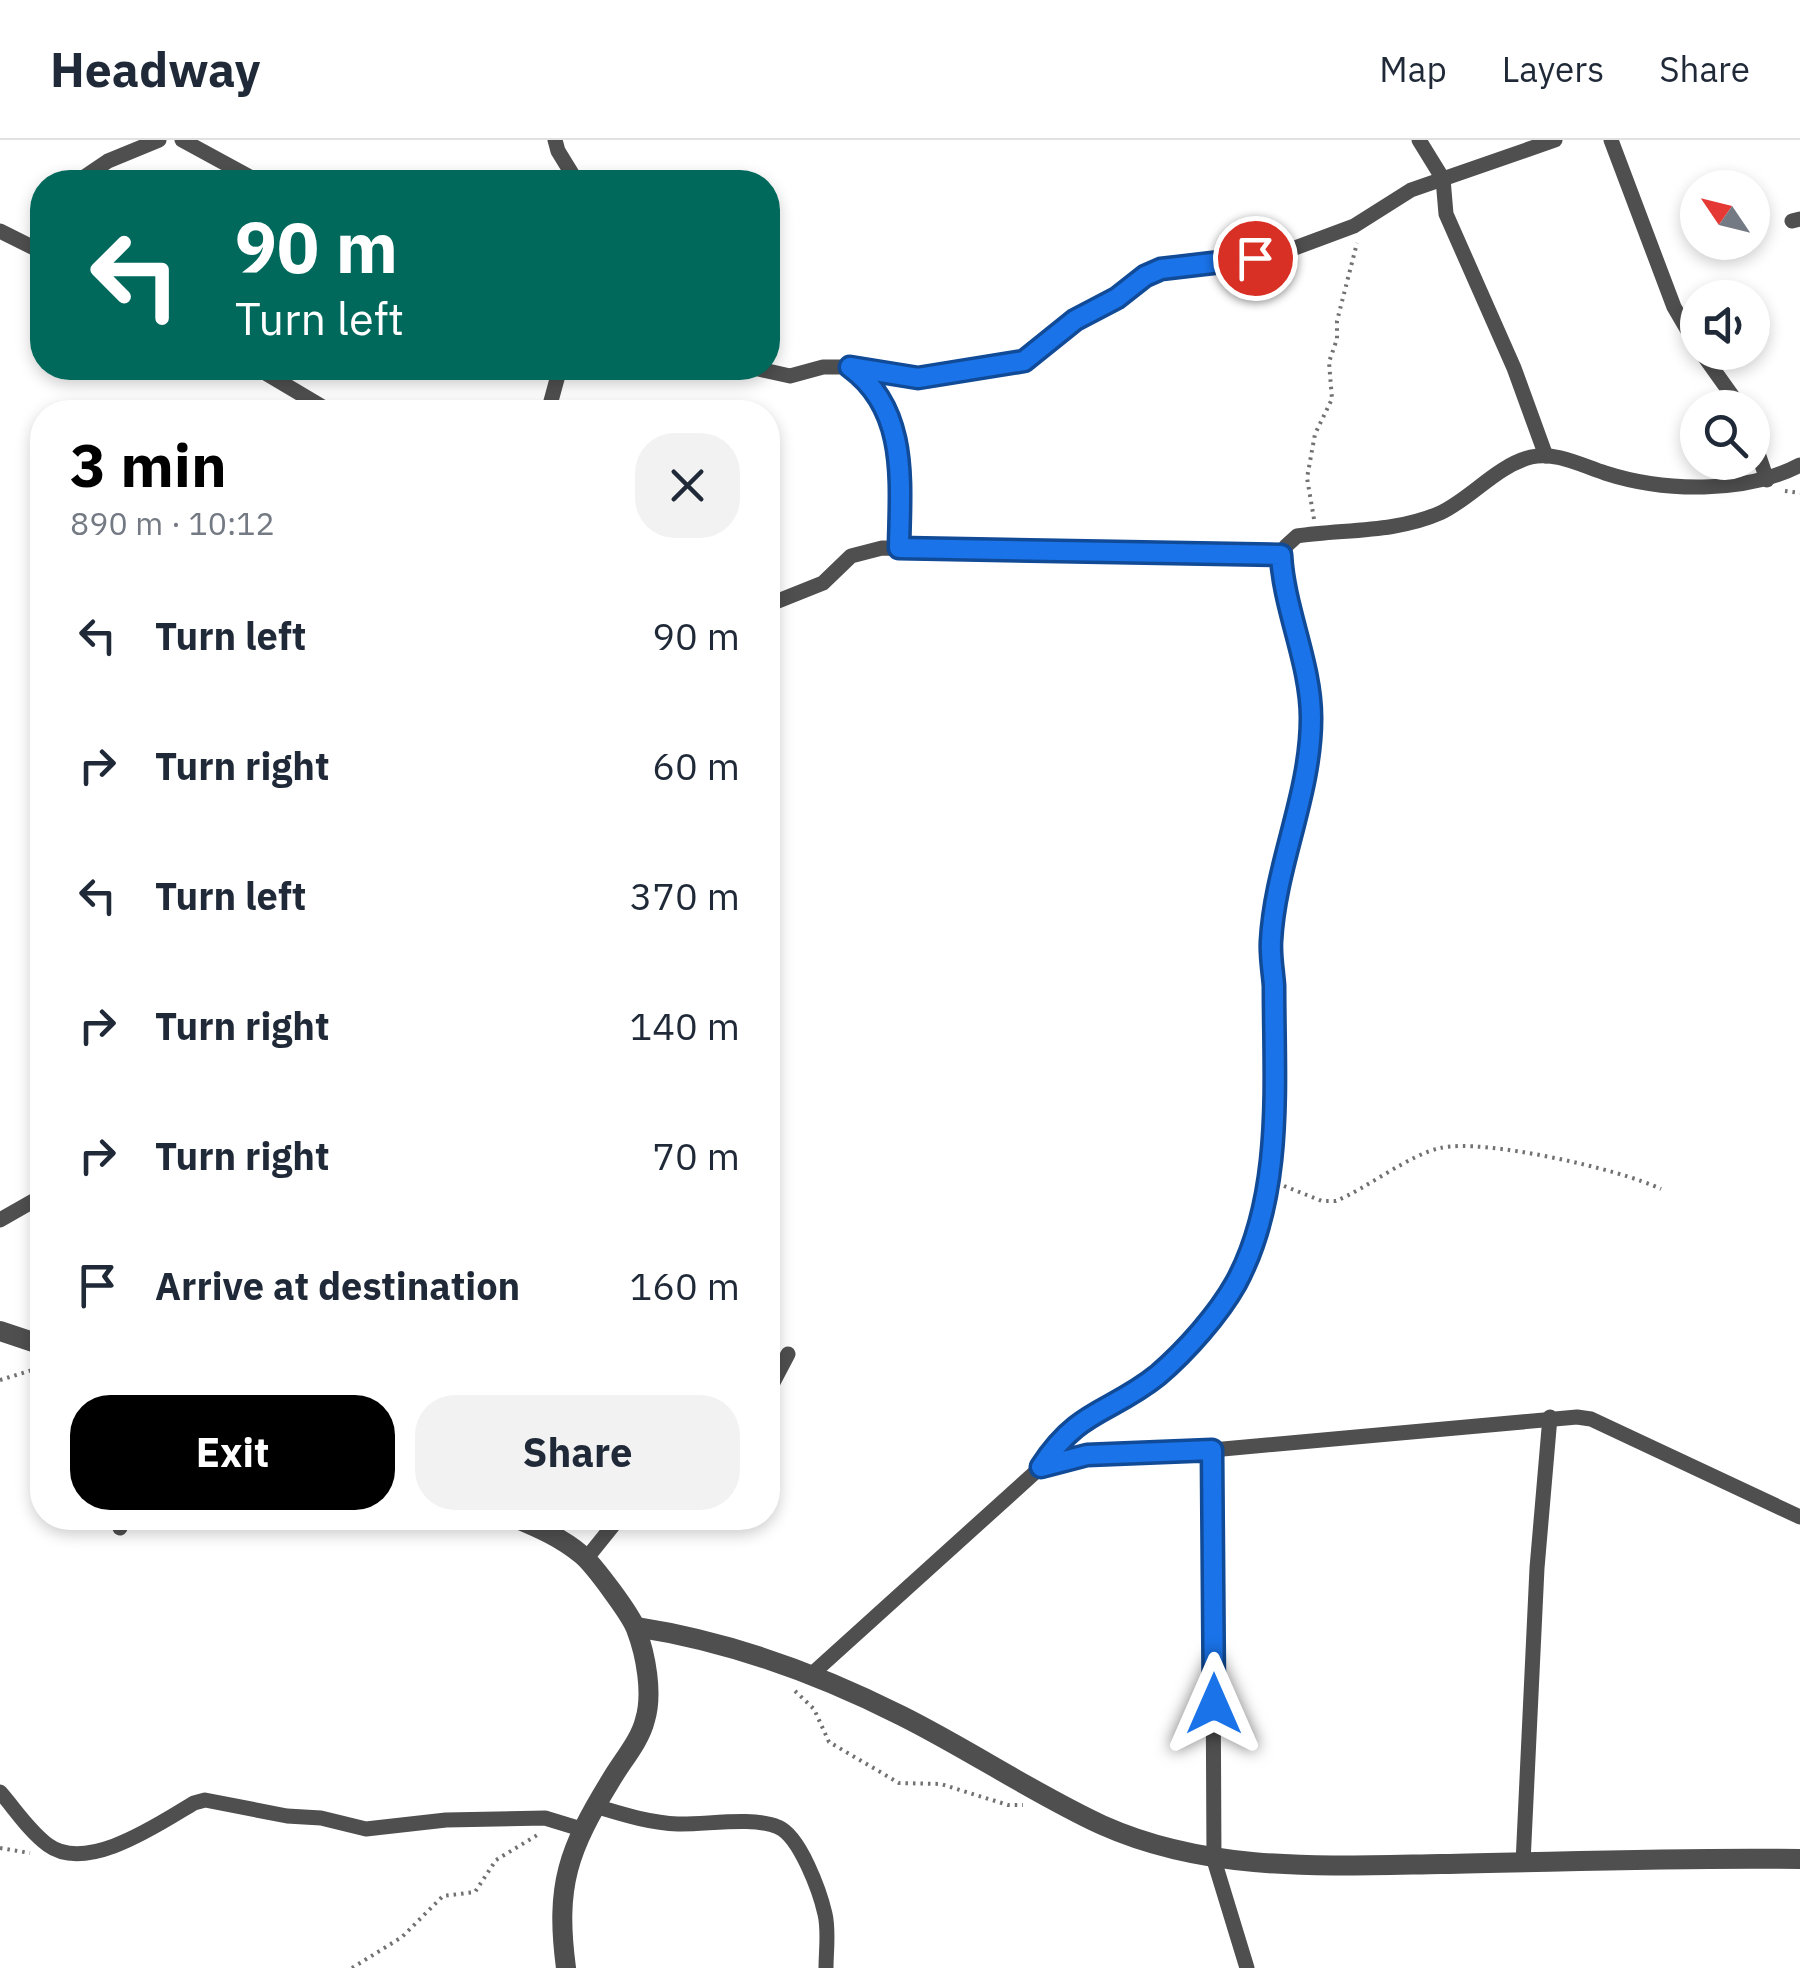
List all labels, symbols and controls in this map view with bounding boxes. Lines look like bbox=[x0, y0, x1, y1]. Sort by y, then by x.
text: Headway bbox=[50, 38, 260, 100]
text: Map bbox=[1379, 46, 1447, 92]
text: Layers bbox=[1502, 46, 1604, 92]
text: Share bbox=[1659, 46, 1750, 92]
north arrow bbox=[1680, 170, 1770, 260]
map controls bbox=[1680, 170, 1770, 480]
text: 90 m bbox=[235, 201, 398, 292]
icon: left bbox=[70, 210, 200, 340]
pin bbox=[1213, 216, 1298, 301]
icon: arrive bbox=[1228, 231, 1283, 286]
button: sound bbox=[1680, 280, 1770, 370]
text: Turn left bbox=[235, 289, 404, 347]
button: search bbox=[1680, 390, 1770, 480]
text: 3 min bbox=[70, 425, 227, 504]
button: close bbox=[635, 433, 740, 538]
text: 890 m · 10:12 bbox=[70, 502, 275, 544]
icon: left bbox=[70, 608, 125, 663]
text: Turn left bbox=[155, 611, 306, 660]
text: 90 m bbox=[652, 611, 740, 660]
icon: right bbox=[70, 738, 125, 793]
text: Turn right bbox=[155, 741, 330, 790]
text: 60 m bbox=[652, 741, 740, 790]
icon: left bbox=[70, 868, 125, 923]
text: Turn left bbox=[155, 871, 306, 920]
text: 370 m bbox=[629, 871, 740, 920]
icon: right bbox=[70, 998, 125, 1053]
text: Turn right bbox=[155, 1001, 330, 1050]
text: 140 m bbox=[629, 1001, 740, 1050]
icon: right bbox=[70, 1128, 125, 1183]
text: Turn right bbox=[155, 1131, 330, 1180]
text: 70 m bbox=[652, 1131, 740, 1180]
icon: arrive bbox=[70, 1258, 125, 1313]
text: Arrive at destination bbox=[155, 1261, 520, 1310]
text: 160 m bbox=[629, 1261, 740, 1310]
button: Exit bbox=[70, 1395, 395, 1510]
button: Share bbox=[415, 1395, 740, 1510]
position arrow bbox=[1162, 1652, 1266, 1756]

